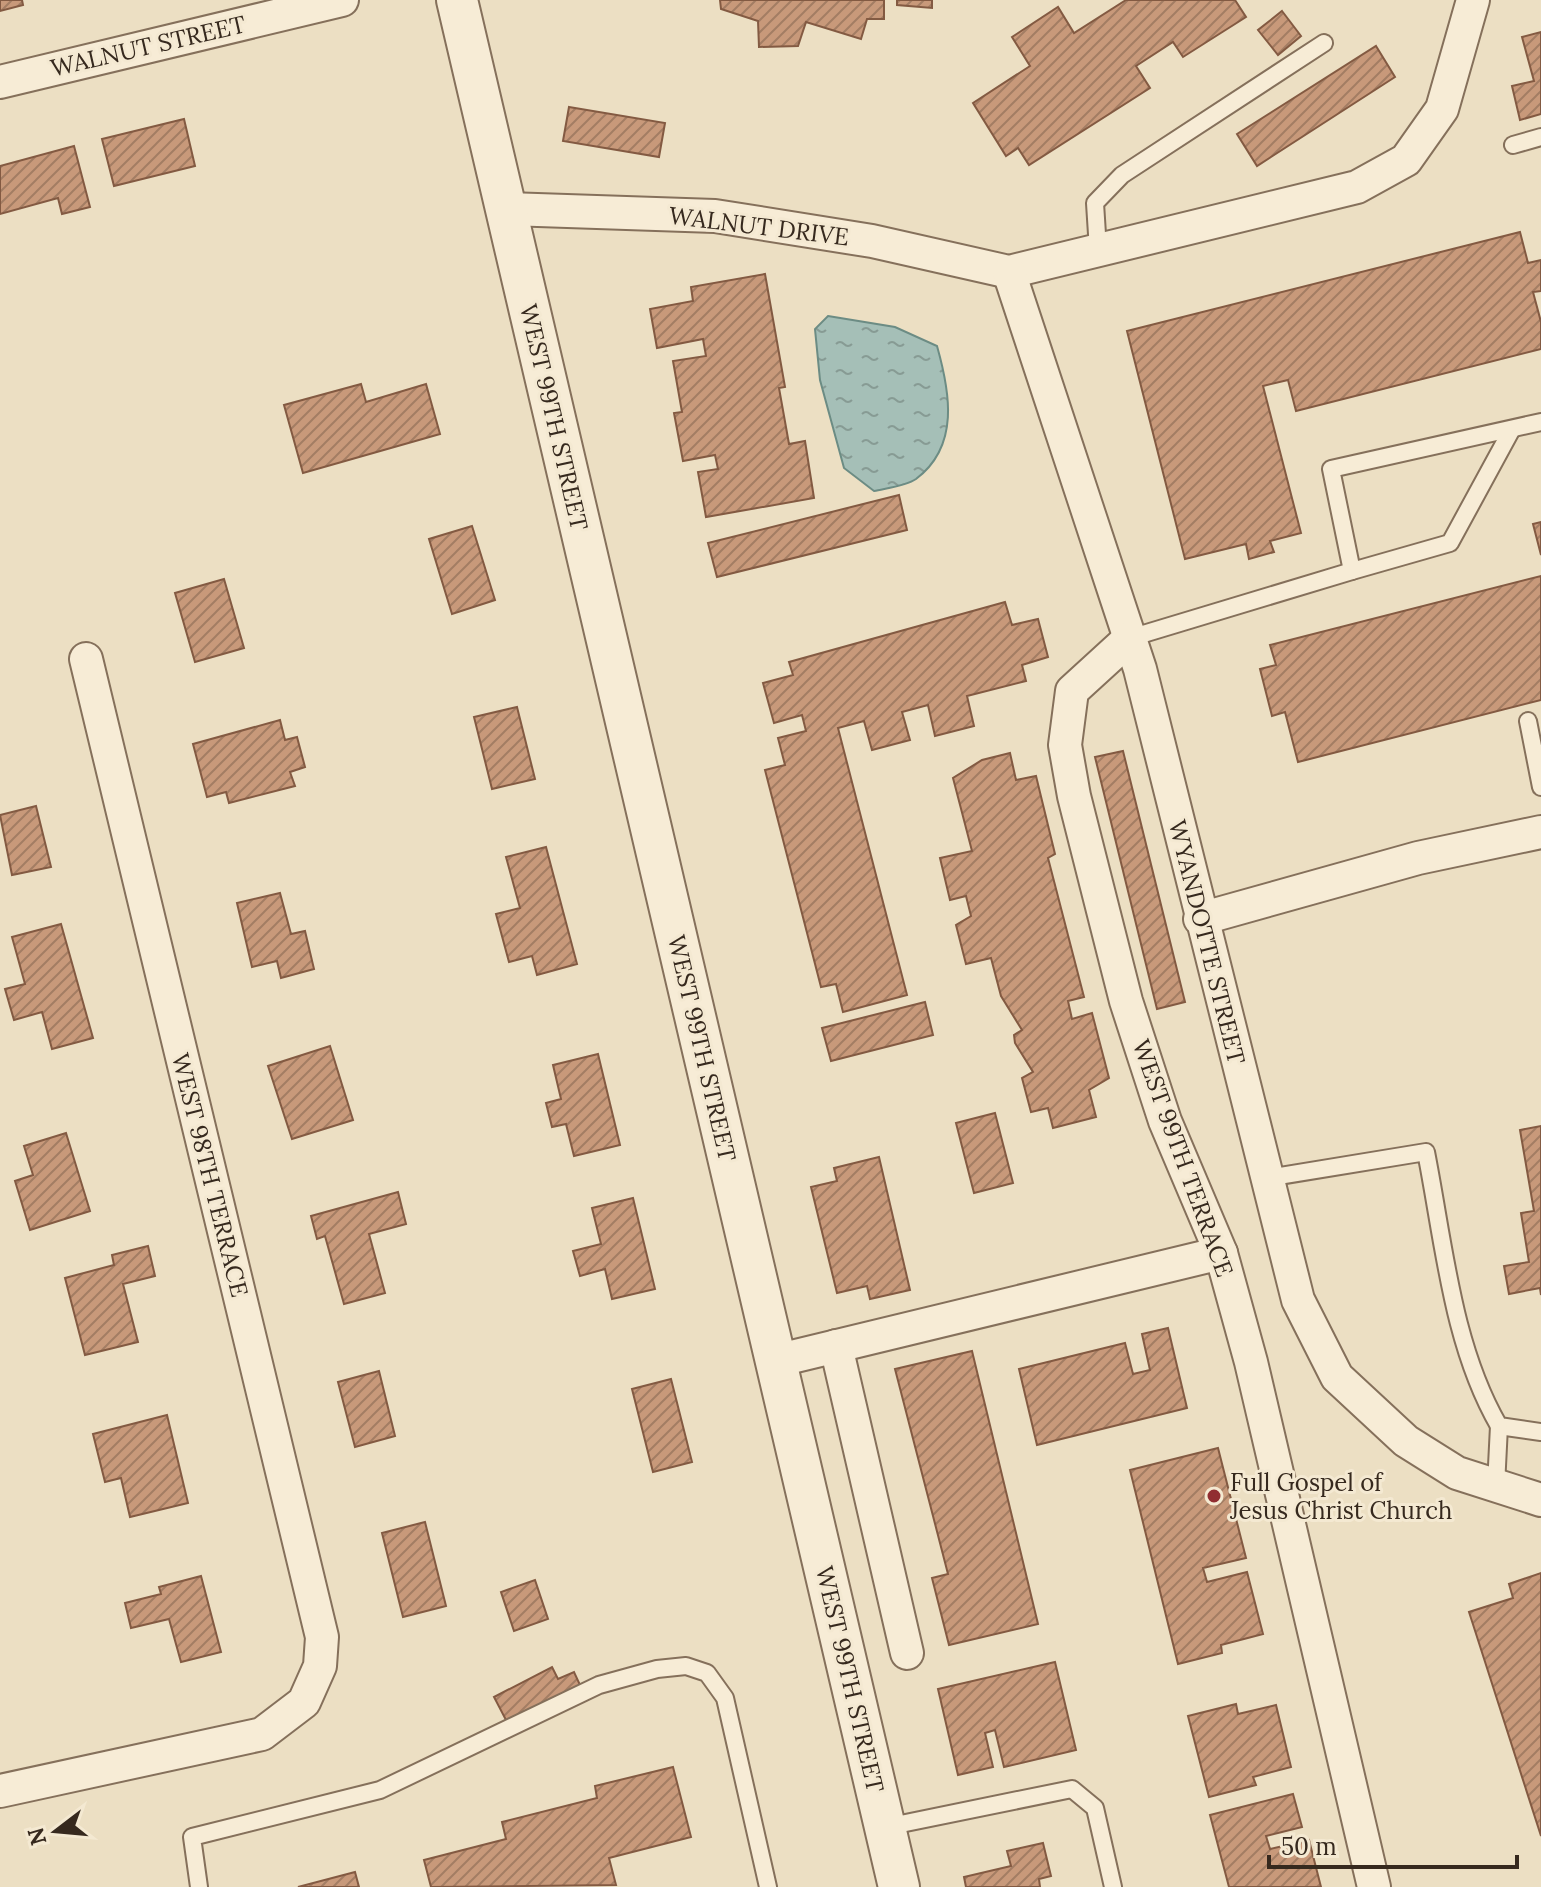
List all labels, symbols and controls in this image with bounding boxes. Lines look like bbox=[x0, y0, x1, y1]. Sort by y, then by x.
street label: WALNUT STREET bbox=[48, 9, 248, 83]
street label: WALNUT DRIVE bbox=[667, 200, 851, 252]
street label: WEST 99TH STREET bbox=[513, 301, 595, 533]
street label: WYANDOTTE STREET bbox=[1162, 817, 1252, 1067]
street label: WEST 99TH STREET bbox=[661, 932, 743, 1164]
street label: WEST 99TH TERRACE bbox=[1126, 1035, 1240, 1281]
street label: WEST 98TH TERRACE bbox=[165, 1050, 255, 1300]
place label: Full Gospel of Jesus Christ Church bbox=[1229, 1467, 1452, 1526]
marker: Full Gospel of Jesus Christ Church bbox=[1205, 1487, 1223, 1505]
street label: WEST 99TH STREET bbox=[809, 1563, 891, 1795]
north arrow bbox=[16, 1791, 96, 1871]
scale bar bbox=[1269, 1819, 1517, 1869]
text: N bbox=[21, 1824, 53, 1849]
text: 50 m bbox=[1281, 1831, 1337, 1862]

